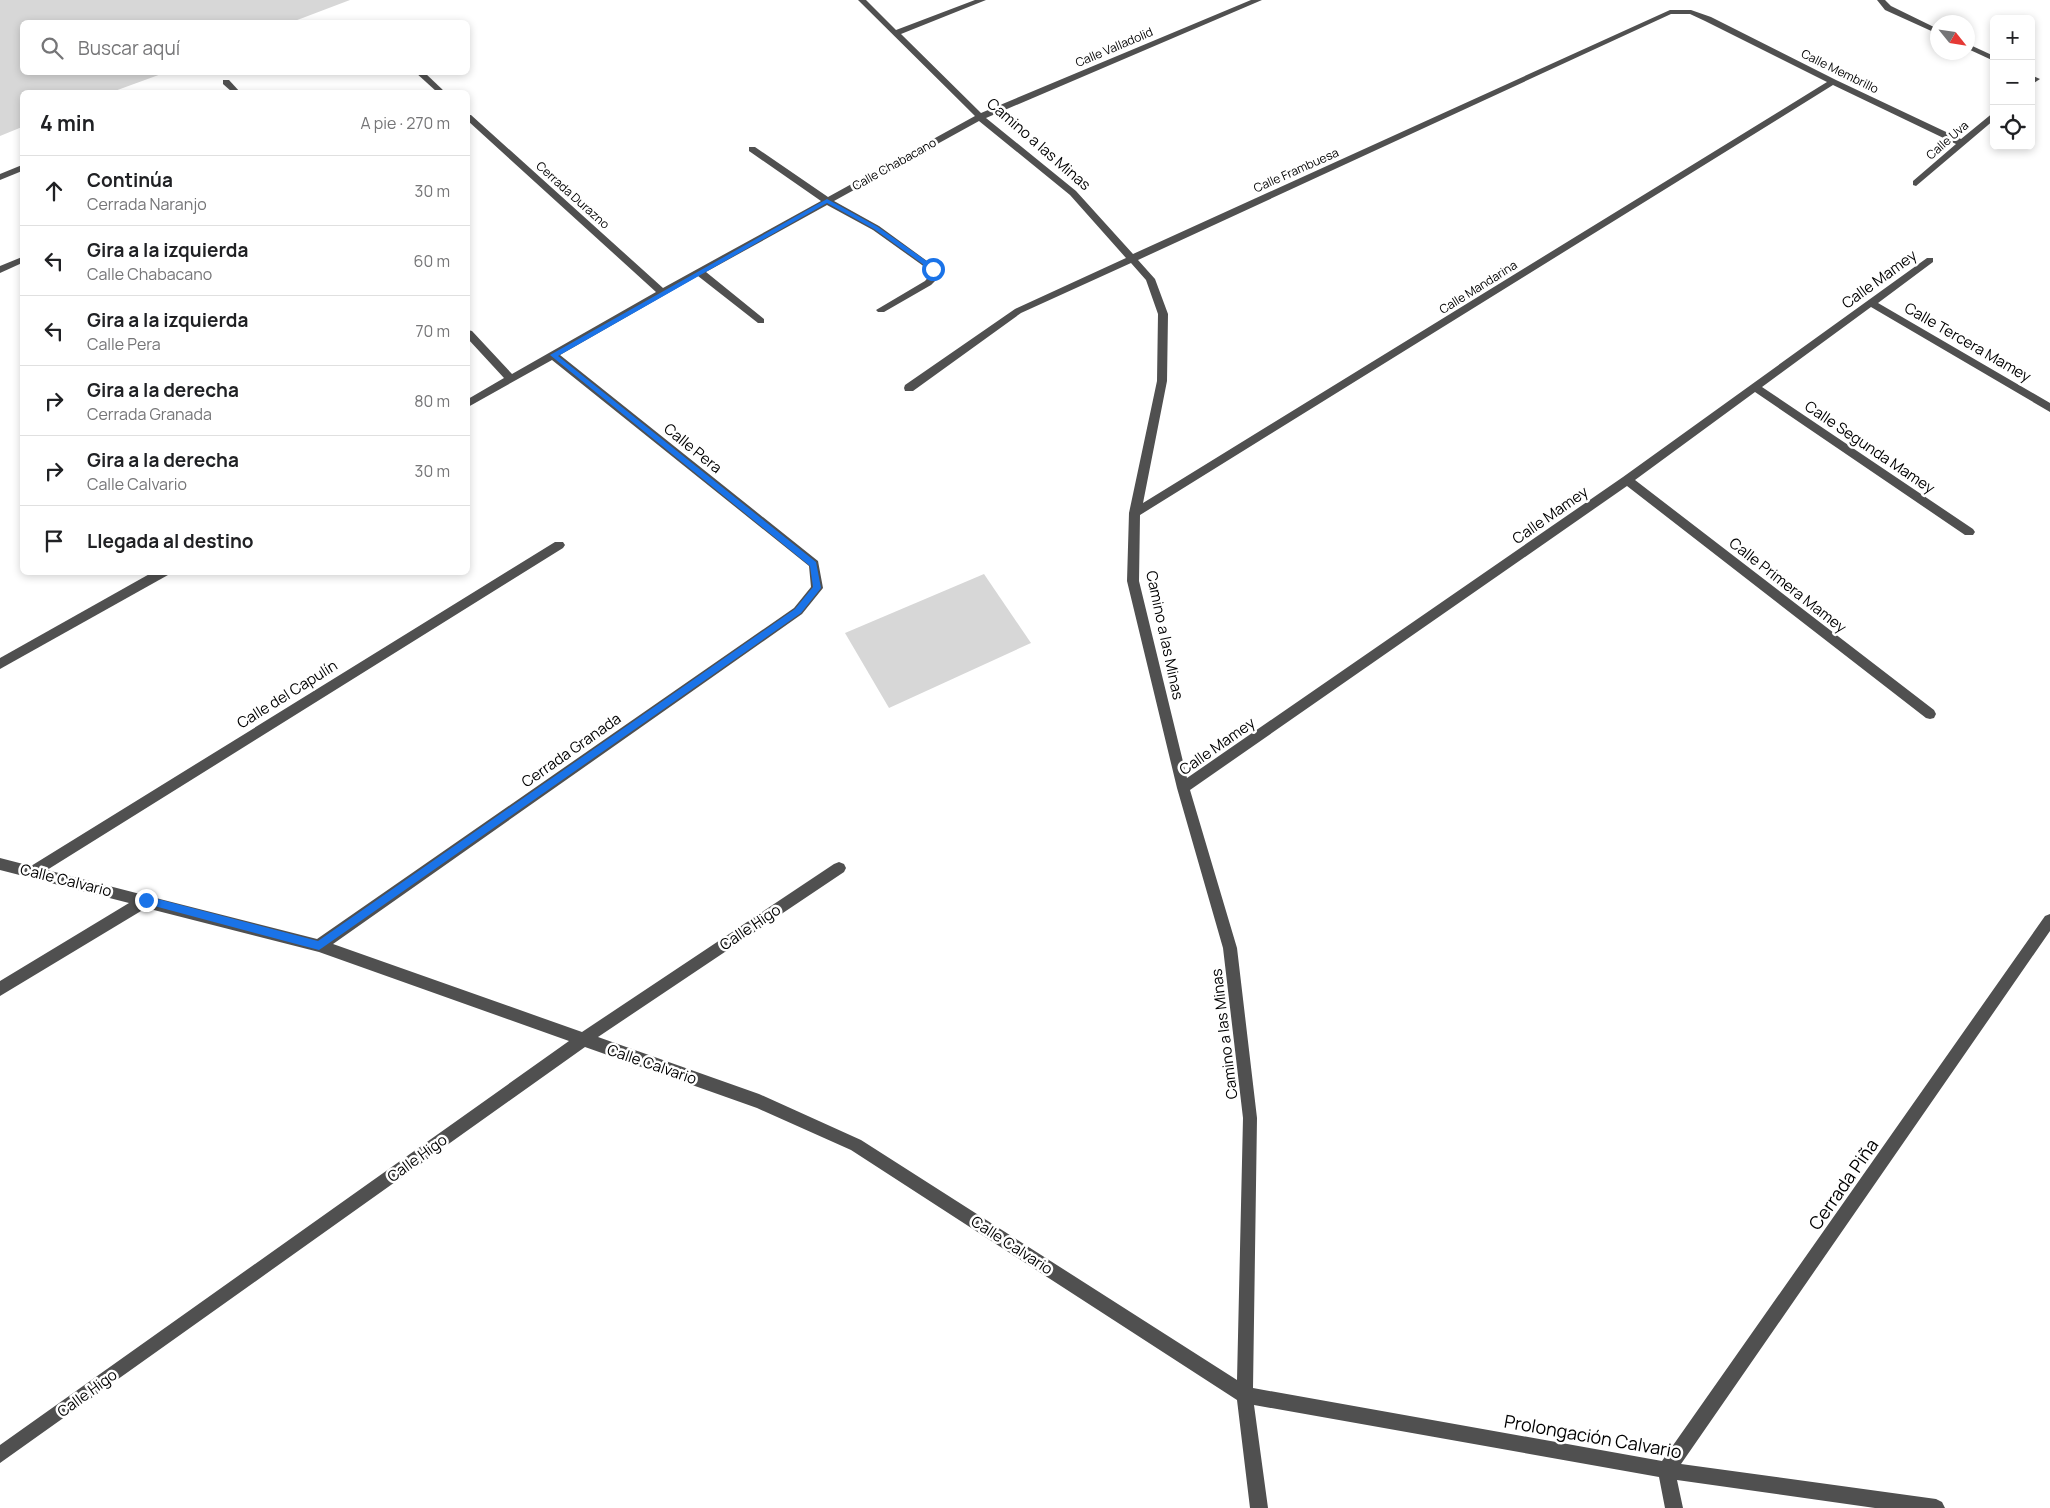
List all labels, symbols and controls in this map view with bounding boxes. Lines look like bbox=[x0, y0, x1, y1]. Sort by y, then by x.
north arrow bbox=[1930, 15, 1975, 60]
map controls bbox=[1990, 15, 2035, 150]
button: + bbox=[1990, 15, 2035, 60]
search box bbox=[20, 20, 470, 75]
street label: Calle Valladolid bbox=[1073, 23, 1155, 71]
icon: search bbox=[38, 34, 66, 62]
text: Buscar aquí bbox=[78, 35, 180, 61]
street label: Calle Membrillo bbox=[1798, 45, 1882, 97]
button: − bbox=[1990, 60, 2035, 105]
street label: Camino a las Minas bbox=[983, 93, 1096, 195]
button: locate bbox=[1990, 105, 2035, 150]
text: 4 min bbox=[40, 109, 95, 137]
text: A pie · 270 m bbox=[360, 112, 450, 134]
street label: Calle Uva bbox=[1922, 117, 1972, 163]
street label: Calle Chabacano bbox=[849, 134, 939, 194]
street label: Calle Frambuesa bbox=[1251, 144, 1341, 196]
street label: Cerrada Durazno bbox=[533, 157, 613, 233]
text: Continúa bbox=[87, 167, 173, 193]
icon: ahead bbox=[40, 177, 68, 205]
text: 30 m bbox=[415, 180, 450, 202]
text: Cerrada Naranjo bbox=[87, 193, 207, 215]
text: Gira a la izquierda bbox=[87, 237, 248, 263]
street label: Calle Mamey bbox=[1837, 245, 1921, 313]
icon: left bbox=[40, 247, 68, 275]
text: 60 m bbox=[414, 250, 450, 272]
street label: Calle Mandarina bbox=[1436, 256, 1520, 318]
route start bbox=[922, 258, 945, 281]
text: Calle Chabacano bbox=[87, 263, 212, 285]
street label: Calle Tercera Mamey bbox=[1901, 297, 2035, 387]
text: Gira a la izquierda bbox=[87, 307, 248, 333]
icon: left bbox=[40, 317, 68, 345]
text: 70 m bbox=[415, 320, 450, 342]
text: Calle Pera bbox=[87, 333, 161, 355]
text: Gira a la derecha bbox=[87, 377, 239, 403]
icon: right bbox=[40, 387, 68, 415]
text: 80 m bbox=[414, 390, 450, 412]
street label: Calle Segunda Mamey bbox=[1801, 396, 1939, 498]
text: Cerrada Granada bbox=[87, 403, 212, 425]
street label: Calle Pera bbox=[660, 418, 726, 478]
text: Gira a la derecha bbox=[87, 447, 239, 473]
icon: right bbox=[40, 457, 68, 485]
text: 30 m bbox=[415, 460, 450, 482]
text: Calle Calvario bbox=[87, 473, 187, 495]
street label: Calle Mamey bbox=[1508, 481, 1592, 549]
icon: arrive bbox=[40, 527, 68, 555]
text: Llegada al destino bbox=[87, 528, 254, 554]
street label: Calle Primera Mamey bbox=[1725, 532, 1851, 638]
street label: Camino a las Minas bbox=[1141, 569, 1189, 702]
street label: Calle del Capulín bbox=[233, 655, 341, 733]
street label: Cerrada Granada bbox=[517, 708, 625, 792]
street label: Calle Mamey bbox=[1175, 712, 1259, 780]
street label: Calle Calvario bbox=[18, 858, 114, 902]
route end bbox=[135, 889, 158, 912]
street label: Calle Higo bbox=[715, 899, 785, 955]
street label: Camino a las Minas bbox=[1206, 967, 1242, 1100]
street label: Calle Calvario bbox=[604, 1039, 700, 1089]
street label: Calle Higo bbox=[383, 1129, 451, 1187]
street label: Cerrada Piña bbox=[1803, 1134, 1883, 1234]
street label: Calle Calvario bbox=[967, 1211, 1057, 1279]
street label: Calle Higo bbox=[53, 1364, 121, 1422]
street label: Prolongación Calvario bbox=[1502, 1409, 1684, 1463]

